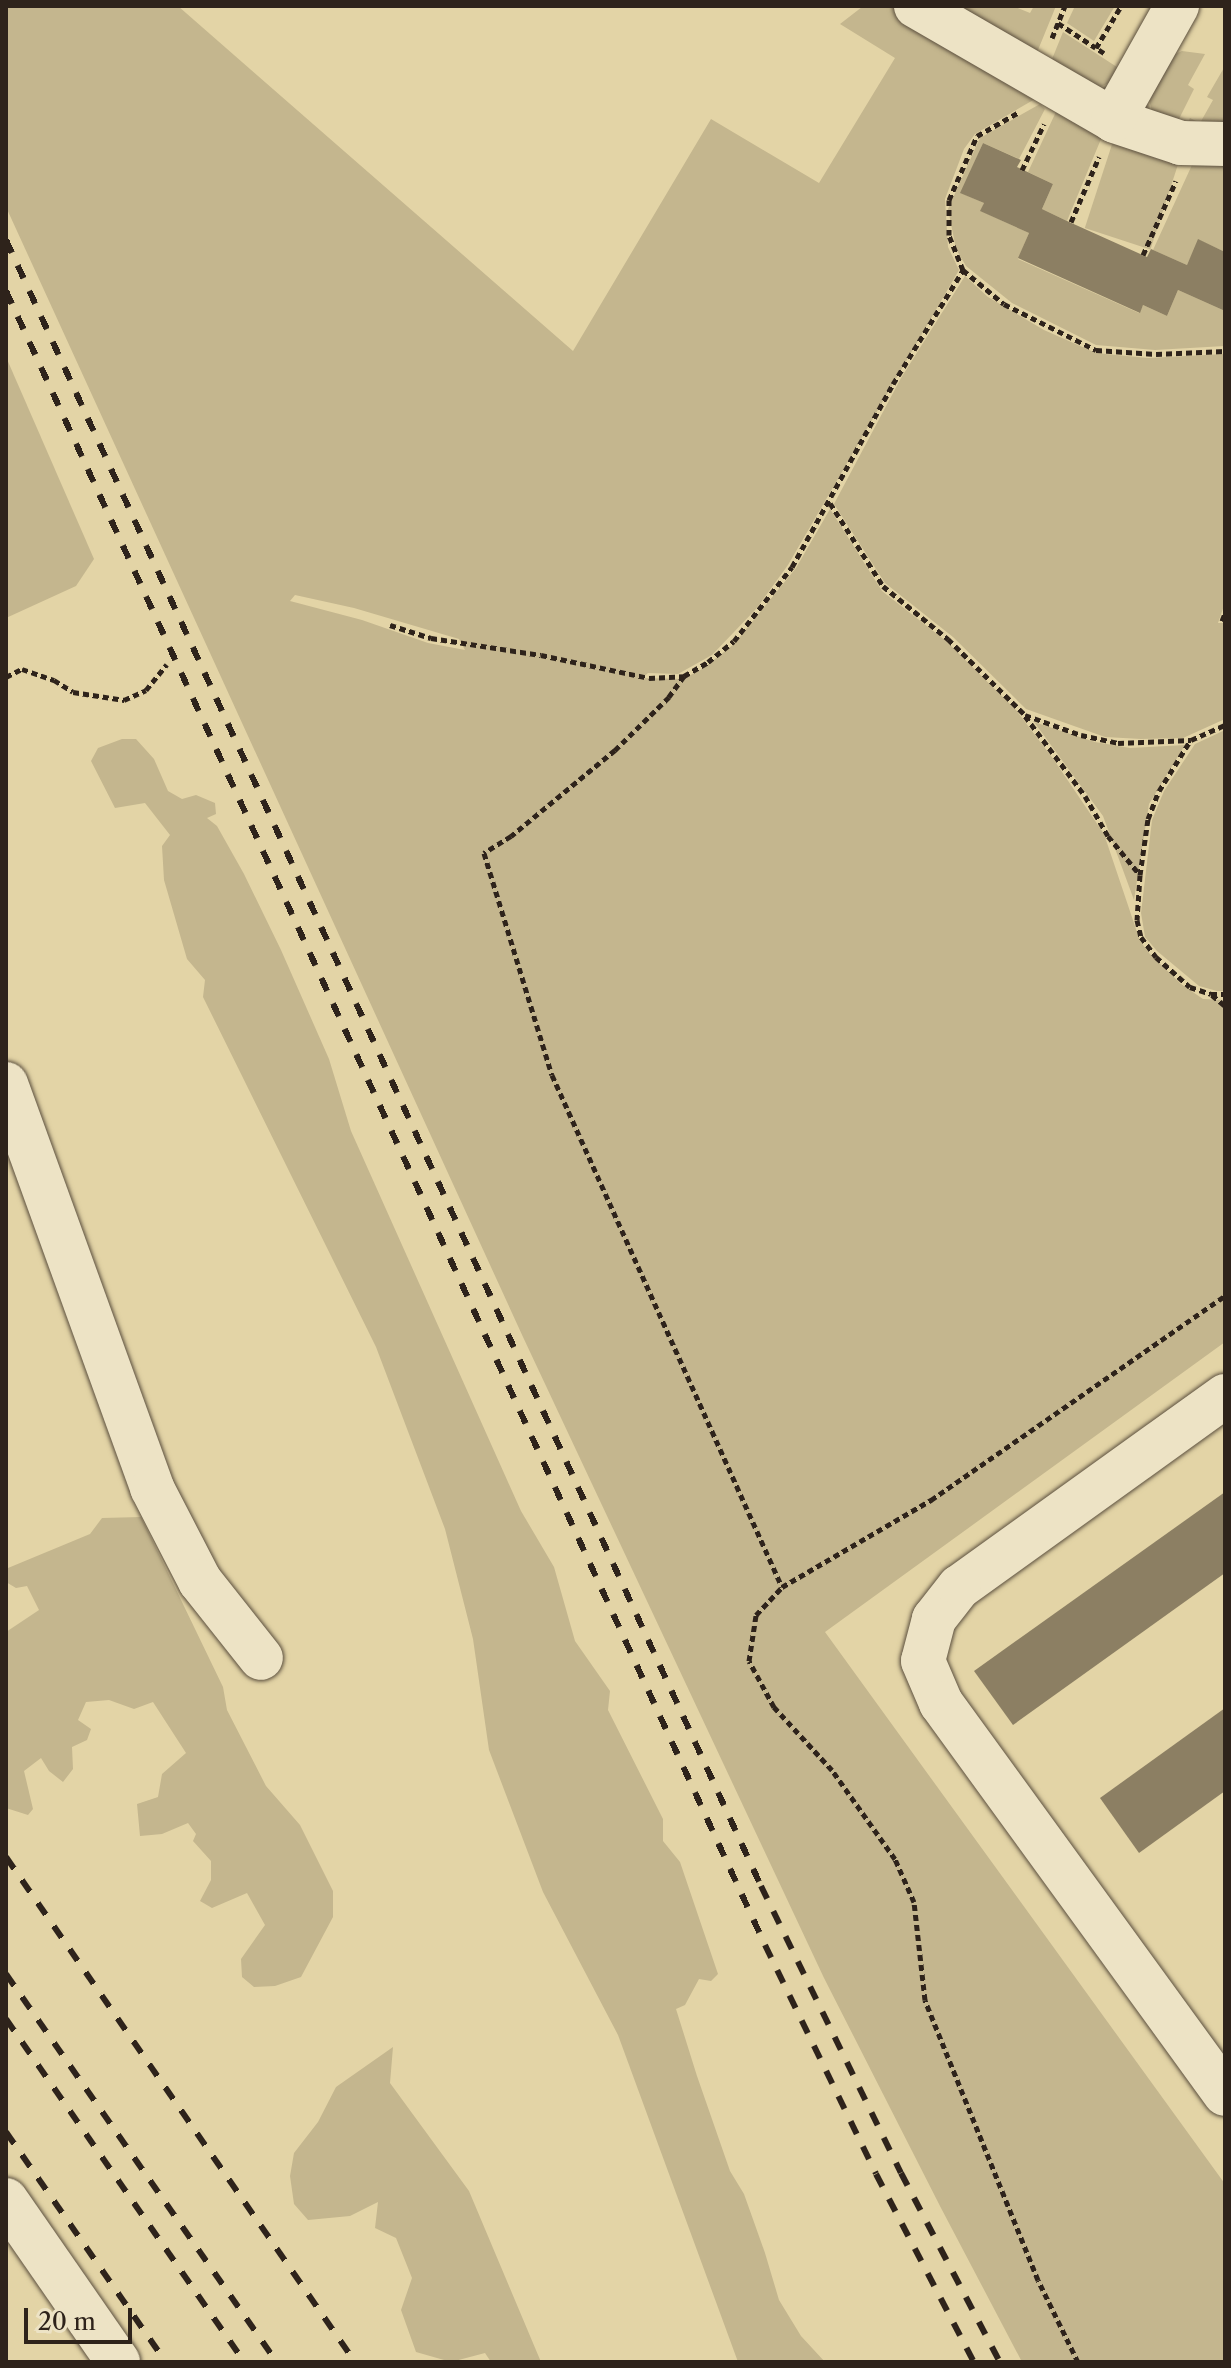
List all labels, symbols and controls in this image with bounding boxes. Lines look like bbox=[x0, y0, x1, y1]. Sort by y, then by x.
scale bar bbox=[28, 2292, 136, 2342]
text: 20 m bbox=[38, 2307, 96, 2336]

